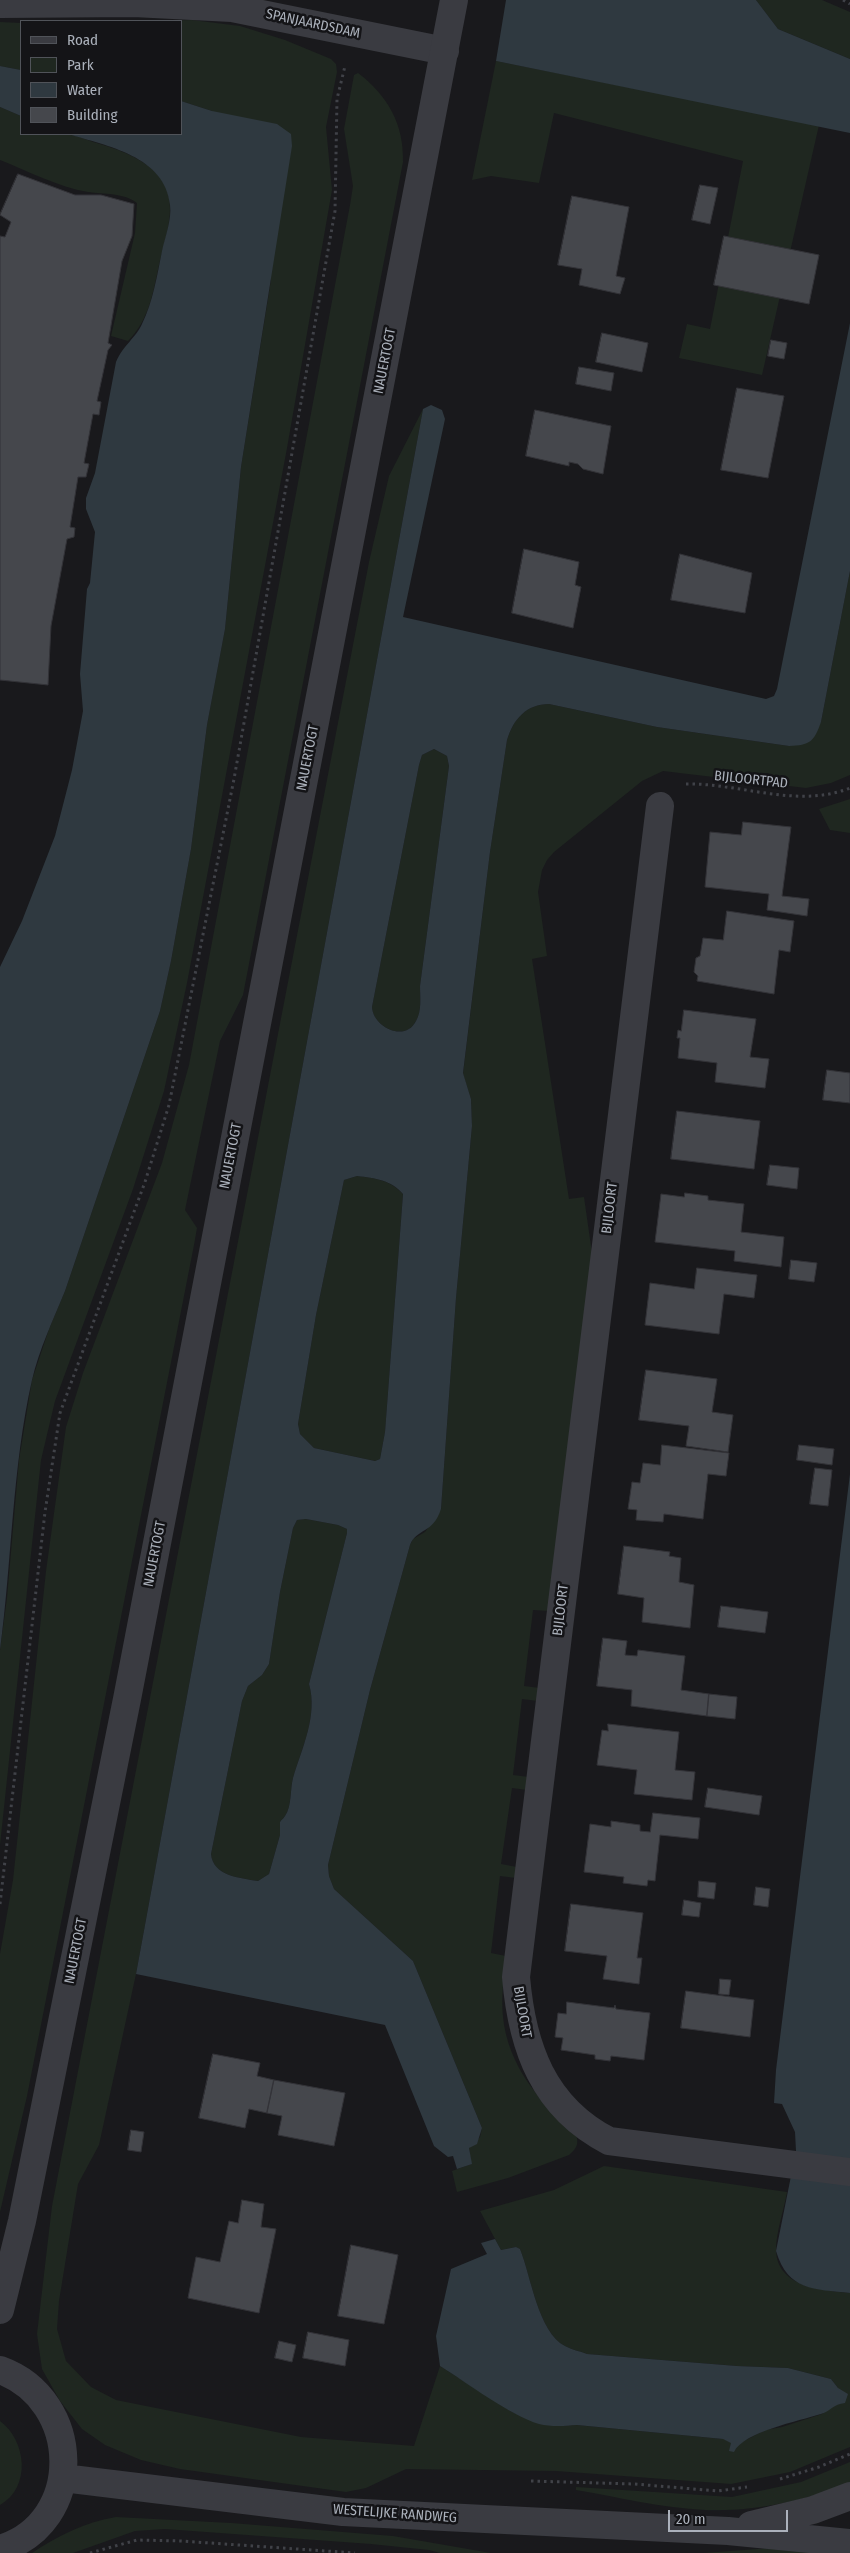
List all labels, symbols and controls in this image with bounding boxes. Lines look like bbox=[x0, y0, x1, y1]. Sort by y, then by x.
street label: SPANJAARDSDAM bbox=[264, 6, 362, 42]
legend bbox=[20, 20, 182, 135]
text: Road bbox=[67, 31, 98, 49]
text: Park bbox=[67, 56, 94, 74]
text: Water bbox=[67, 81, 102, 99]
text: Building bbox=[67, 106, 118, 124]
street label: NAUERTOGT bbox=[370, 327, 400, 395]
street label: NAUERTOGT bbox=[293, 724, 323, 792]
street label: BIJLOORTPAD bbox=[713, 768, 789, 792]
street label: NAUERTOGT bbox=[216, 1122, 246, 1190]
street label: BIJLOORT bbox=[598, 1181, 622, 1235]
street label: NAUERTOGT bbox=[140, 1520, 170, 1588]
street label: BIJLOORT bbox=[549, 1583, 573, 1637]
street label: NAUERTOGT bbox=[61, 1917, 91, 1985]
street label: BIJLOORT bbox=[509, 1985, 535, 2039]
scale bar bbox=[670, 2500, 790, 2532]
street label: WESTELIJKE RANDWEG bbox=[333, 2501, 457, 2527]
text: 20 m bbox=[676, 2510, 706, 2528]

